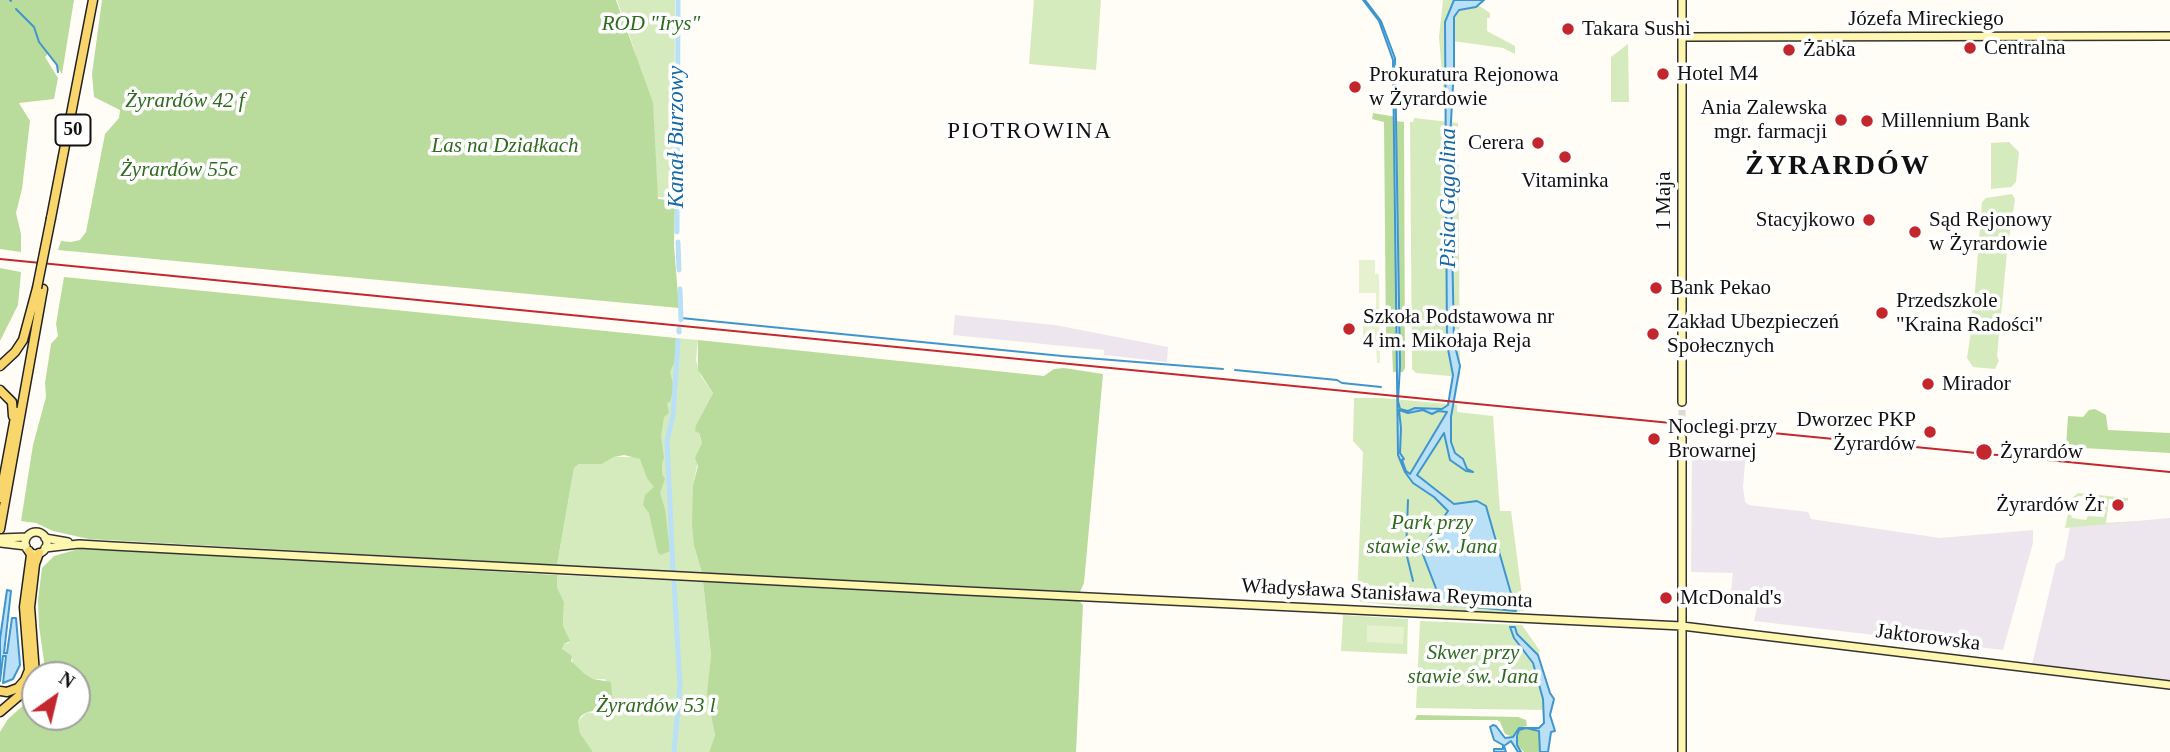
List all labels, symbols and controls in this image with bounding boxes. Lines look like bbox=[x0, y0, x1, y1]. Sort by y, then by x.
street label: Józefa Mireckiego bbox=[1848, 6, 2004, 32]
park label: ROD "Irys" bbox=[602, 11, 700, 37]
place label: Takara Sushi bbox=[1582, 16, 1691, 42]
marker: Takara Sushi bbox=[1560, 21, 1576, 37]
place label: Centralna bbox=[1984, 35, 2066, 61]
place label: Żabka bbox=[1803, 37, 1855, 63]
marker: Centralna bbox=[1962, 40, 1978, 56]
marker: Żabka bbox=[1781, 42, 1797, 58]
place label: Hotel M4 bbox=[1677, 61, 1758, 87]
place label: Prokuratura Rejonowa w Żyrardowie bbox=[1369, 62, 1559, 112]
water label: Kanał Burzowy bbox=[663, 66, 691, 208]
marker: Hotel M4 bbox=[1655, 66, 1671, 82]
marker: Prokuratura Rejonowa w Żyrardowie bbox=[1347, 79, 1363, 95]
park label: Żyrardów 42 f bbox=[125, 88, 245, 114]
place label: Ania Zalewska mgr. farmacji bbox=[1700, 95, 1827, 145]
place label: Millennium Bank bbox=[1881, 108, 2030, 134]
marker: Ania Zalewska mgr. farmacji bbox=[1833, 112, 1849, 128]
marker: Millennium Bank bbox=[1859, 113, 1875, 129]
road number: 50 bbox=[56, 114, 90, 146]
district label: PIOTROWINA bbox=[948, 118, 1112, 146]
water label: Pisia Gągolina bbox=[1435, 128, 1463, 268]
place label: Cerera bbox=[1468, 130, 1524, 156]
park label: Las na Działkach bbox=[432, 133, 578, 159]
marker: Cerera bbox=[1530, 135, 1546, 151]
marker: Vitaminka bbox=[1557, 149, 1573, 165]
district label: ŻYRARDÓW bbox=[1746, 150, 1930, 184]
park label: Żyrardów 55c bbox=[120, 157, 238, 183]
place label: Vitaminka bbox=[1521, 168, 1609, 194]
street label: 1 Maja bbox=[1651, 172, 1677, 230]
place label: Stacyjkowo bbox=[1756, 207, 1855, 233]
place label: Sąd Rejonowy w Żyrardowie bbox=[1929, 207, 2052, 257]
marker: Stacyjkowo bbox=[1861, 212, 1877, 228]
marker: Sąd Rejonowy w Żyrardowie bbox=[1907, 224, 1923, 240]
place label: Bank Pekao bbox=[1670, 275, 1771, 301]
marker: Bank Pekao bbox=[1648, 280, 1664, 296]
place label: Przedszkole "Kraina Radości" bbox=[1896, 288, 2043, 338]
place label: Szkoła Podstawowa nr 4 im. Mikołaja Reja bbox=[1363, 304, 1554, 354]
marker: Przedszkole "Kraina Radości" bbox=[1874, 305, 1890, 321]
place label: Zakład Ubezpieczeń Społecznych bbox=[1667, 309, 1839, 359]
marker: Szkoła Podstawowa nr 4 im. Mikołaja Reja bbox=[1341, 321, 1357, 337]
marker: Zakład Ubezpieczeń Społecznych bbox=[1645, 326, 1661, 342]
place label: Mirador bbox=[1942, 371, 2011, 397]
marker: Mirador bbox=[1920, 376, 1936, 392]
place label: Dworzec PKP Żyrardów bbox=[1796, 407, 1916, 457]
place label: Noclegi przy Browarnej bbox=[1668, 414, 1777, 464]
marker: Dworzec PKP Żyrardów bbox=[1922, 424, 1938, 440]
marker: Noclegi przy Browarnej bbox=[1646, 431, 1662, 447]
place label: Żyrardów bbox=[2000, 439, 2083, 465]
marker: Żyrardów bbox=[1974, 442, 1994, 462]
place label: Żyrardów Żr bbox=[1996, 492, 2104, 518]
marker: Żyrardów Żr bbox=[2110, 497, 2126, 513]
park label: Park przy stawie św. Jana bbox=[1367, 510, 1497, 560]
street label: Władysława Stanisława Reymonta bbox=[1241, 574, 1533, 614]
place label: McDonald's bbox=[1680, 585, 1782, 611]
marker: McDonald's bbox=[1658, 590, 1674, 606]
street label: Jaktorowska bbox=[1874, 619, 1982, 657]
park label: Skwer przy stawie św. Jana bbox=[1408, 640, 1538, 690]
north arrow bbox=[21, 661, 91, 731]
text: N bbox=[55, 667, 78, 692]
park label: Żyrardów 53 l bbox=[596, 693, 716, 719]

